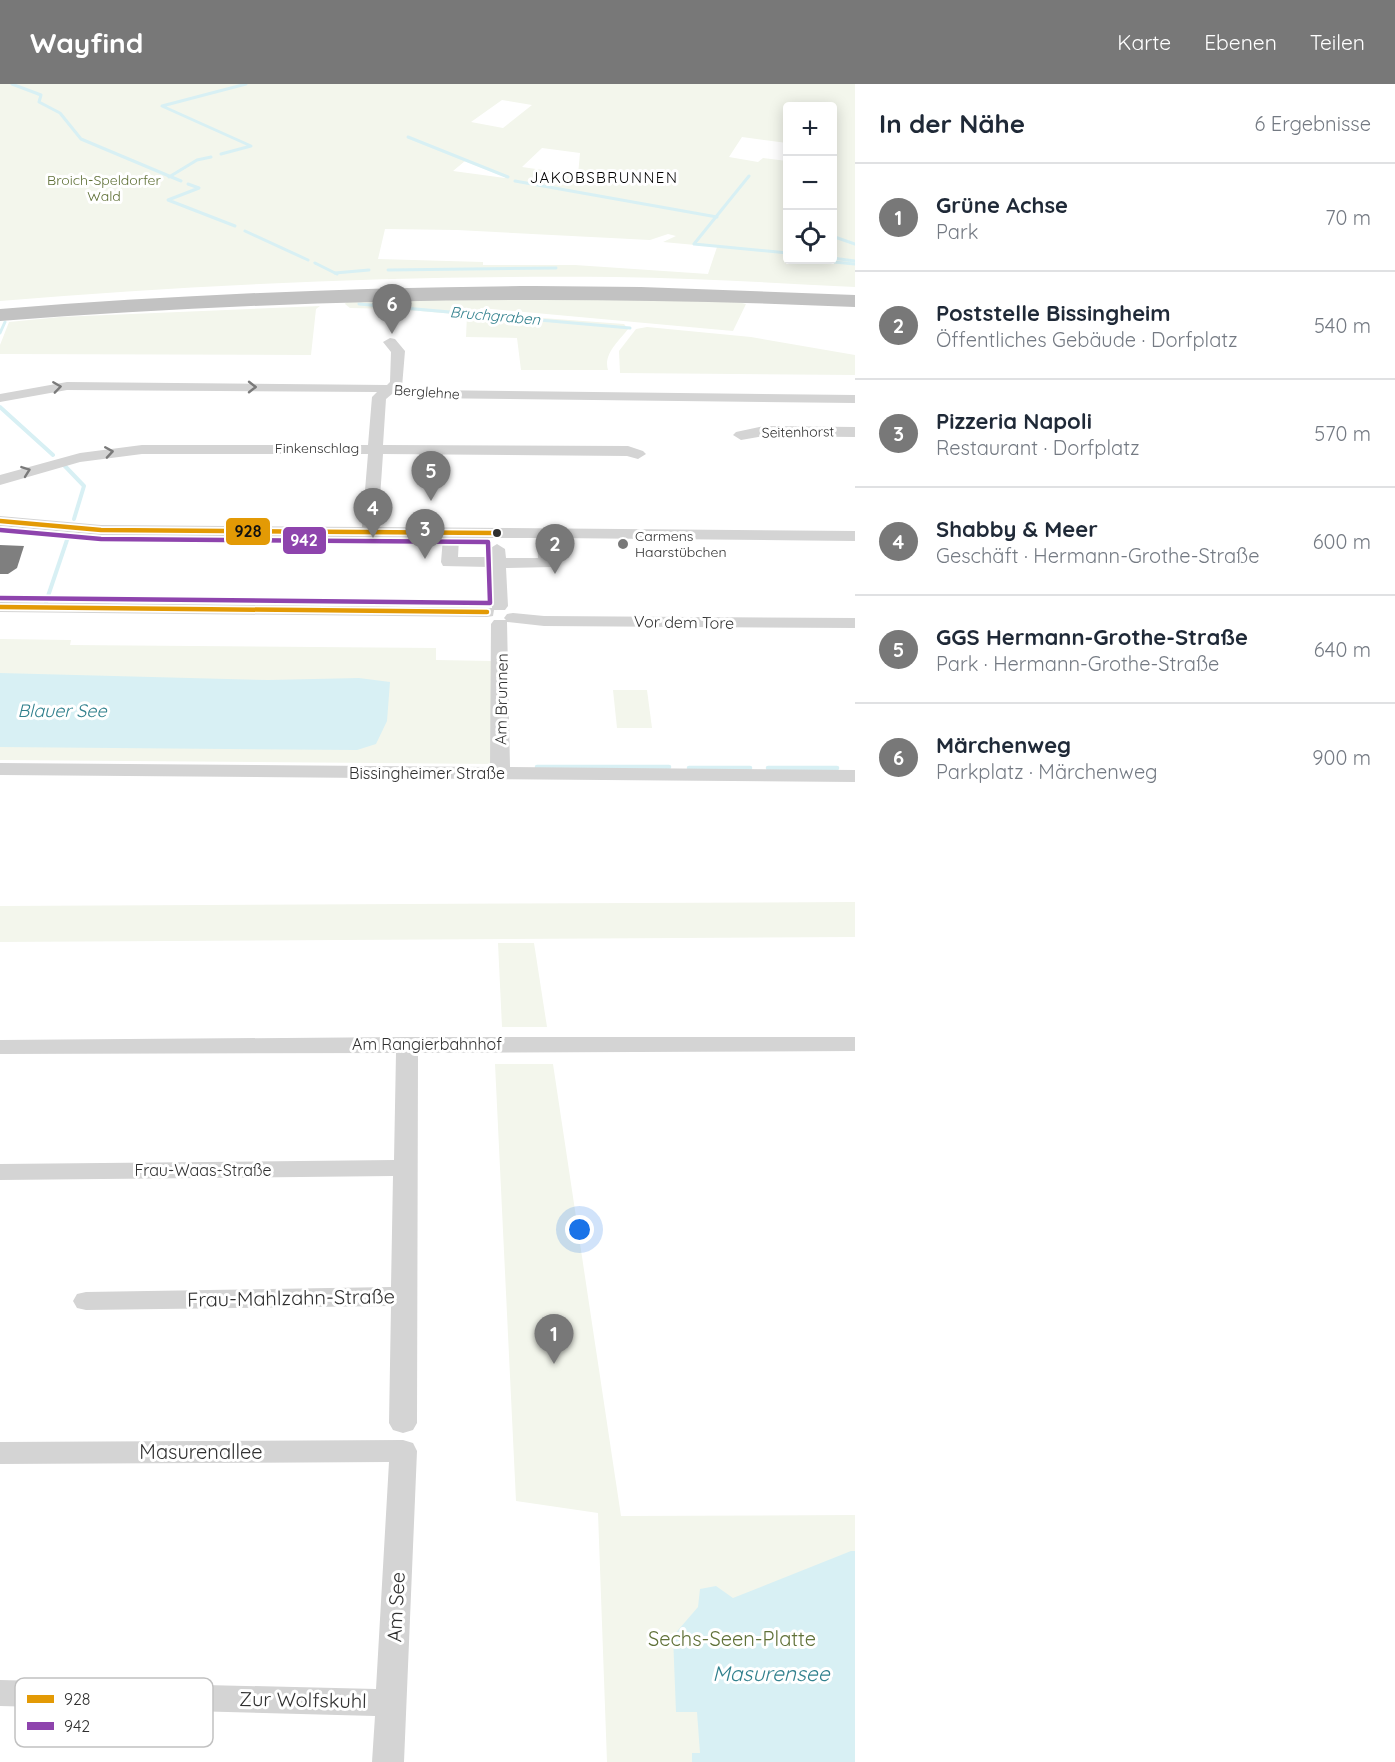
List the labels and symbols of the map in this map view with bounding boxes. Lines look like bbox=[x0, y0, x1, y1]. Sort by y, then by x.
district label: JAKOBSBRUNNEN bbox=[530, 168, 678, 187]
park label: Broich-Speldorfer Wald bbox=[47, 171, 162, 205]
pin: 6 bbox=[372, 284, 412, 334]
water label: Bruchgraben bbox=[449, 302, 541, 329]
one-way arrow bbox=[248, 380, 257, 393]
street label: Berglehne bbox=[394, 381, 461, 403]
one-way arrow bbox=[53, 382, 62, 394]
street label: Seitenhorst bbox=[762, 422, 835, 442]
street label: Finkenschlag bbox=[275, 439, 359, 457]
one-way arrow bbox=[105, 446, 114, 458]
pin: 5 bbox=[412, 452, 450, 501]
one-way arrow bbox=[20, 465, 31, 478]
pin: 4 bbox=[354, 488, 392, 538]
pin: 3 bbox=[406, 510, 444, 559]
line badge: 928 bbox=[225, 517, 271, 546]
text: 928 bbox=[235, 521, 262, 541]
pin: 2 bbox=[536, 524, 574, 574]
line badge: 942 bbox=[282, 526, 327, 555]
unlabelled marker bbox=[491, 527, 503, 539]
place label: Carmens Haarstübchen bbox=[635, 527, 727, 561]
text: 942 bbox=[290, 530, 318, 550]
marker: Carmens Haarstübchen bbox=[616, 537, 630, 551]
street label: Vor dem Tore bbox=[634, 611, 734, 633]
street label: Am Brunnen bbox=[490, 653, 512, 745]
water label: Blauer See bbox=[17, 699, 107, 722]
street label: Bissingheimer Straße bbox=[349, 763, 505, 783]
street label: Am Rangierbahnhof bbox=[352, 1034, 502, 1054]
street label: Frau-Waas-Straße bbox=[134, 1160, 272, 1180]
your location bbox=[565, 1215, 594, 1244]
street label: Frau-Mahlzahn-Straße bbox=[187, 1283, 395, 1312]
pin: 1 bbox=[534, 1314, 574, 1364]
street label: Masurenallee bbox=[139, 1439, 263, 1464]
street label: Am See bbox=[381, 1571, 410, 1643]
park label: Sechs-Seen-Platte bbox=[648, 1626, 816, 1651]
water label: Masurensee bbox=[712, 1660, 831, 1686]
legend bbox=[15, 1678, 213, 1747]
street label: Zur Wolfskuhl bbox=[239, 1686, 367, 1713]
text: 928 bbox=[64, 1689, 90, 1709]
text: 942 bbox=[64, 1716, 90, 1736]

